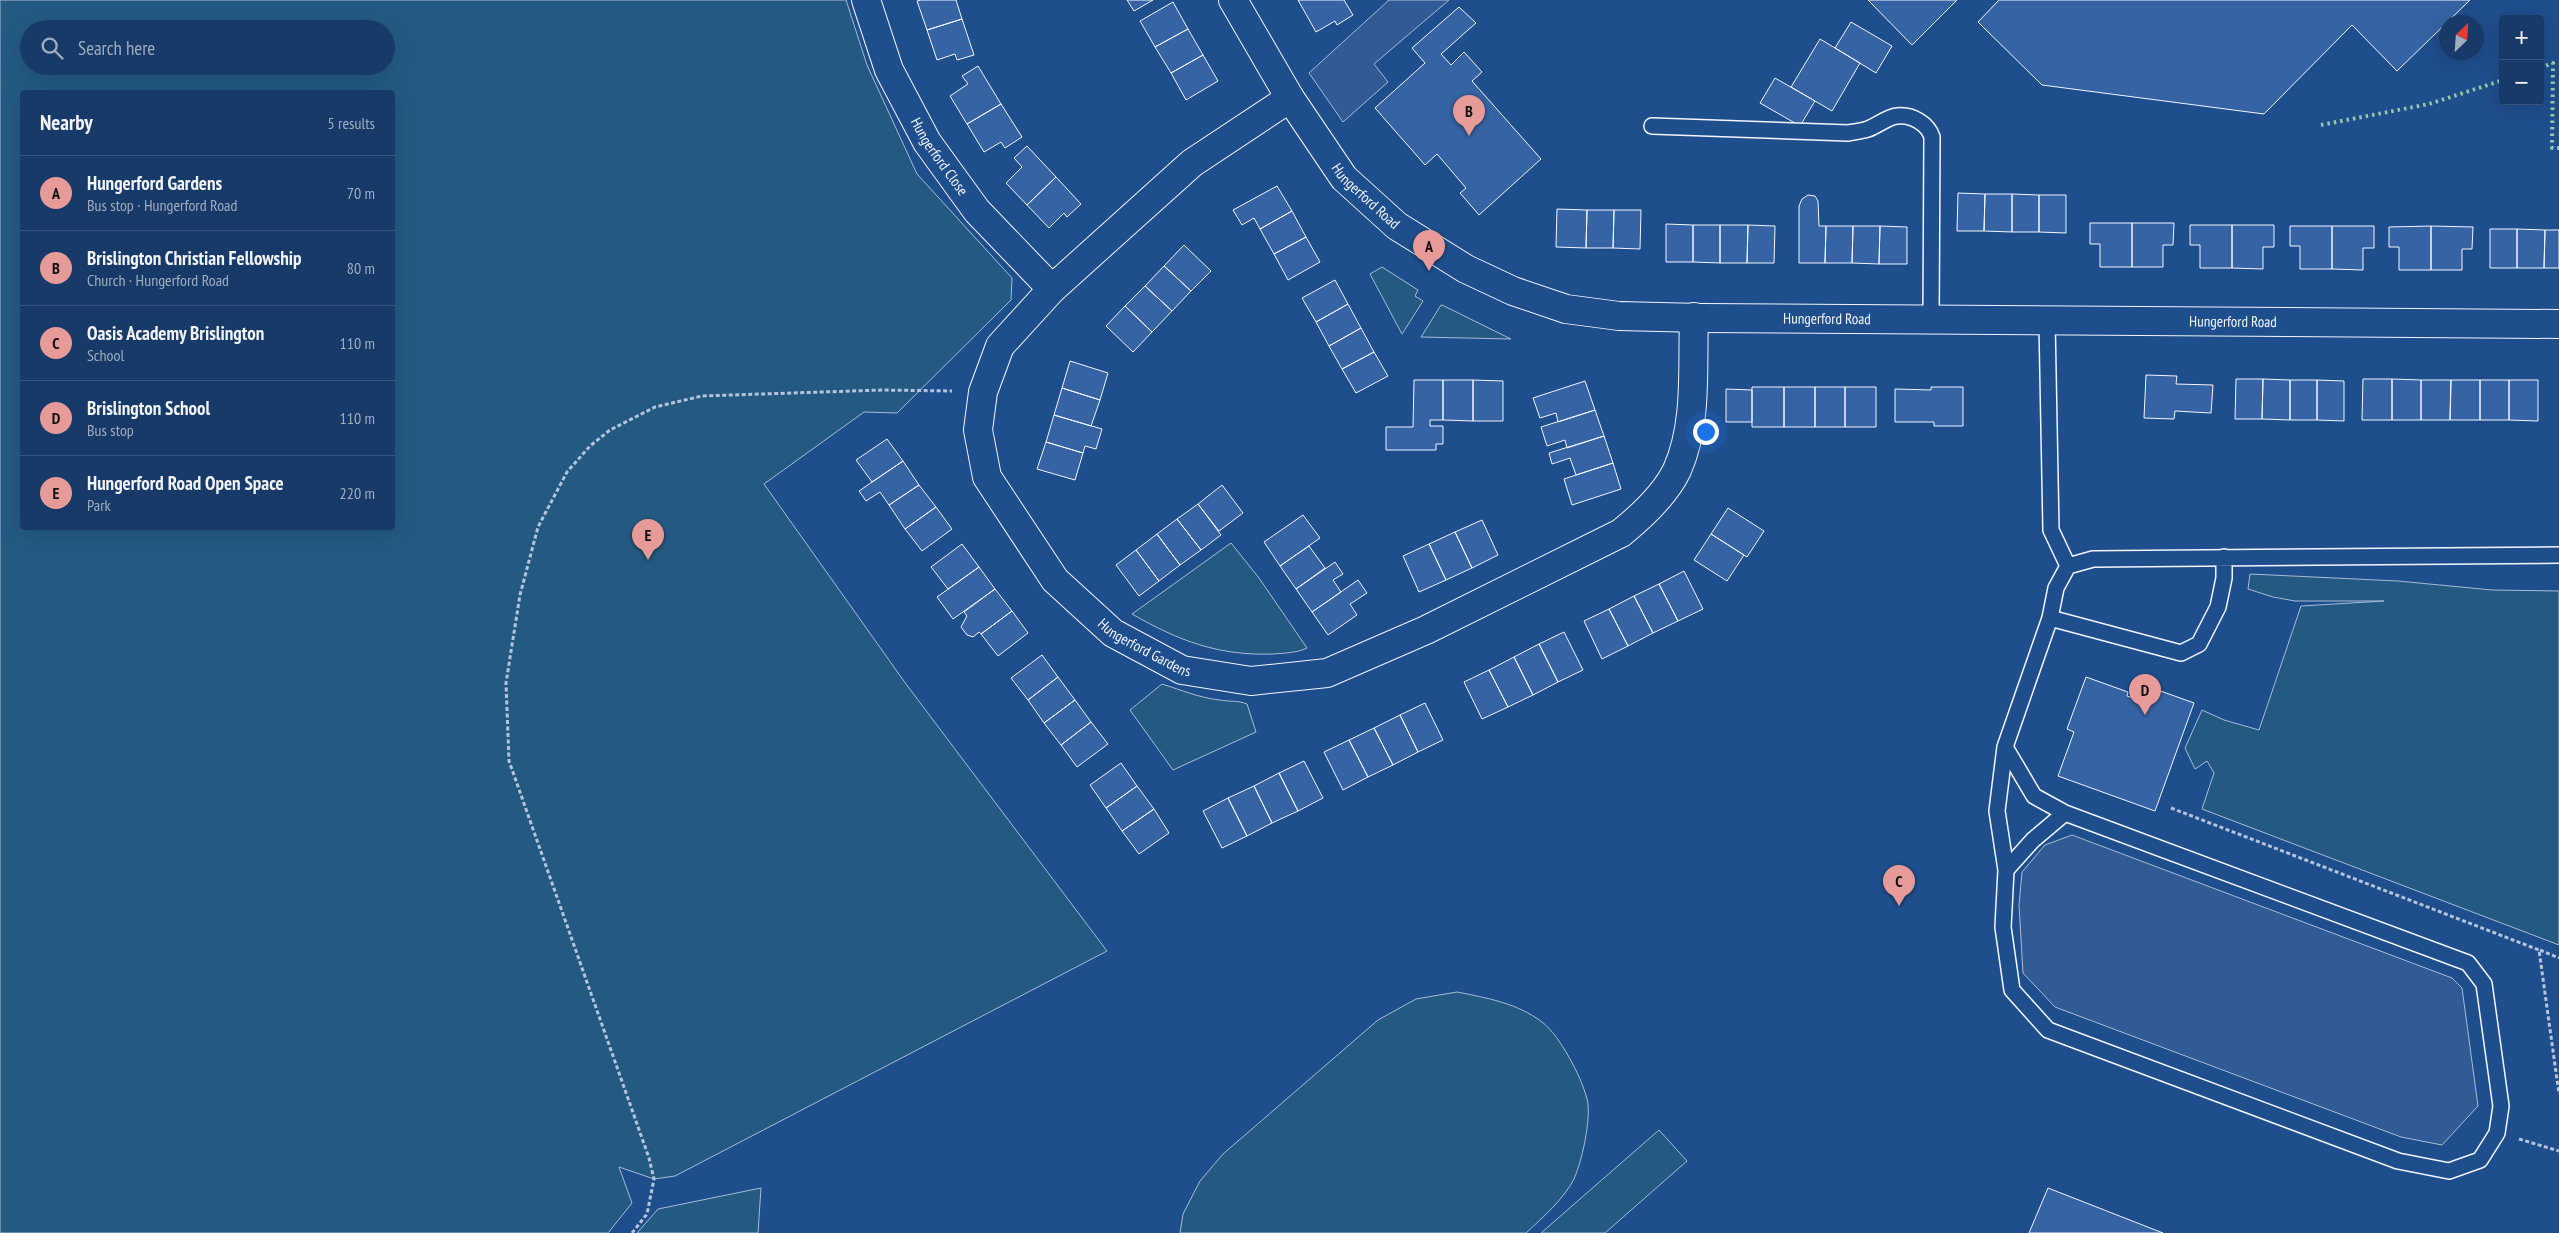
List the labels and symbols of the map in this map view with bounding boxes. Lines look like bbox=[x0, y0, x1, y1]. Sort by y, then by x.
north arrow bbox=[2439, 15, 2484, 60]
pin: B bbox=[1453, 95, 1485, 136]
street label: Hungerford Close bbox=[907, 114, 973, 199]
street label: Hungerford Road bbox=[1328, 159, 1404, 233]
pin: A bbox=[1413, 230, 1445, 271]
street label: Hungerford Road bbox=[1783, 309, 1871, 328]
street label: Hungerford Road bbox=[2189, 311, 2277, 331]
your location bbox=[1693, 419, 1719, 445]
pin: E bbox=[632, 519, 664, 560]
street label: Hungerford Gardens bbox=[1094, 614, 1192, 680]
pin: D bbox=[2129, 674, 2161, 715]
pin: C bbox=[1883, 865, 1915, 906]

